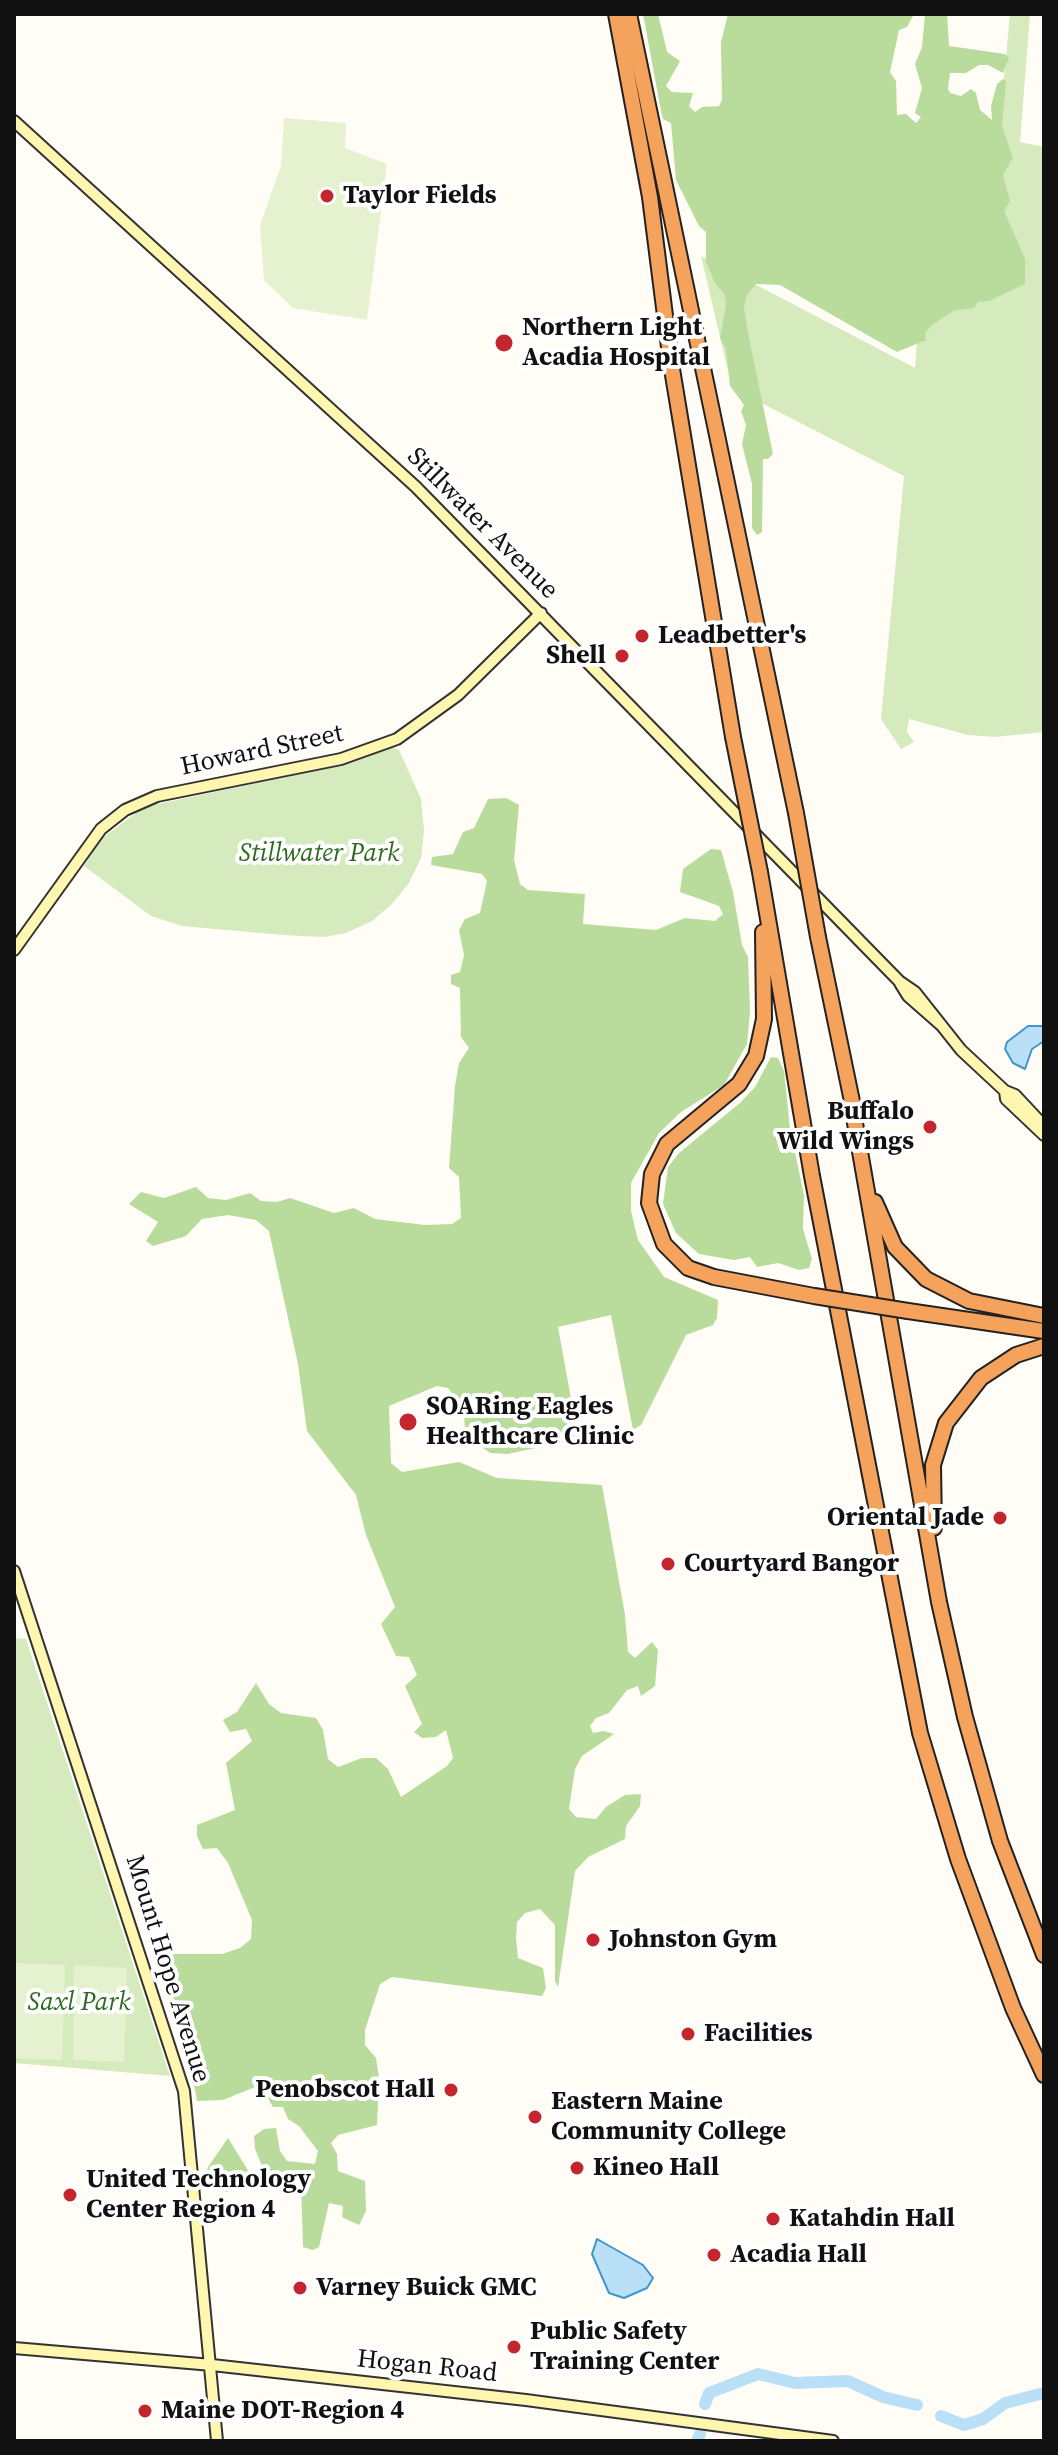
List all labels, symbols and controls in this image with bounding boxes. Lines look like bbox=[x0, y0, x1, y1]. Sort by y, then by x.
place label: Taylor Fields bbox=[343, 180, 497, 212]
marker: Taylor Fields bbox=[318, 187, 336, 205]
place label: Northern Light Acadia Hospital bbox=[522, 312, 710, 374]
marker: Northern Light Acadia Hospital bbox=[493, 332, 515, 354]
street label: Stillwater Avenue bbox=[400, 442, 564, 606]
place label: Leadbetter's bbox=[658, 620, 806, 652]
marker: Leadbetter's bbox=[633, 627, 651, 645]
place label: Shell bbox=[546, 640, 606, 672]
marker: Shell bbox=[613, 647, 631, 665]
street label: Howard Street bbox=[178, 719, 346, 783]
park label: Stillwater Park bbox=[239, 838, 399, 870]
place label: Buffalo Wild Wings bbox=[777, 1096, 914, 1158]
marker: Buffalo Wild Wings bbox=[921, 1118, 939, 1136]
place label: SOARing Eagles Healthcare Clinic bbox=[426, 1391, 634, 1452]
marker: SOARing Eagles Healthcare Clinic bbox=[397, 1411, 419, 1433]
place label: Oriental Jade bbox=[827, 1502, 984, 1534]
marker: Oriental Jade bbox=[991, 1509, 1009, 1527]
place label: Courtyard Bangor bbox=[684, 1548, 899, 1580]
marker: Courtyard Bangor bbox=[659, 1555, 677, 1573]
street label: Mount Hope Avenue bbox=[118, 1852, 216, 2086]
place label: Johnston Gym bbox=[609, 1924, 777, 1956]
marker: Johnston Gym bbox=[584, 1931, 602, 1949]
park label: Saxl Park bbox=[28, 1987, 130, 2019]
place label: Facilities bbox=[704, 2018, 813, 2050]
marker: Facilities bbox=[679, 2025, 697, 2043]
place label: Penobscot Hall bbox=[255, 2074, 435, 2106]
marker: Penobscot Hall bbox=[442, 2081, 460, 2099]
place label: Eastern Maine Community College bbox=[551, 2086, 786, 2148]
marker: Eastern Maine Community College bbox=[526, 2108, 544, 2126]
place label: Kineo Hall bbox=[593, 2152, 719, 2184]
marker: Kineo Hall bbox=[568, 2159, 586, 2177]
place label: United Technology Center Region 4 bbox=[86, 2164, 311, 2226]
marker: United Technology Center Region 4 bbox=[61, 2186, 79, 2204]
place label: Katahdin Hall bbox=[789, 2203, 955, 2235]
marker: Katahdin Hall bbox=[764, 2210, 782, 2228]
place label: Acadia Hall bbox=[730, 2239, 867, 2271]
marker: Acadia Hall bbox=[705, 2246, 723, 2264]
place label: Varney Buick GMC bbox=[316, 2272, 536, 2304]
marker: Varney Buick GMC bbox=[291, 2279, 309, 2297]
place label: Public Safety Training Center bbox=[530, 2316, 719, 2378]
marker: Public Safety Training Center bbox=[505, 2338, 523, 2356]
street label: Hogan Road bbox=[355, 2344, 499, 2390]
place label: Maine DOT-Region 4 bbox=[161, 2395, 404, 2427]
marker: Maine DOT-Region 4 bbox=[136, 2402, 154, 2420]

